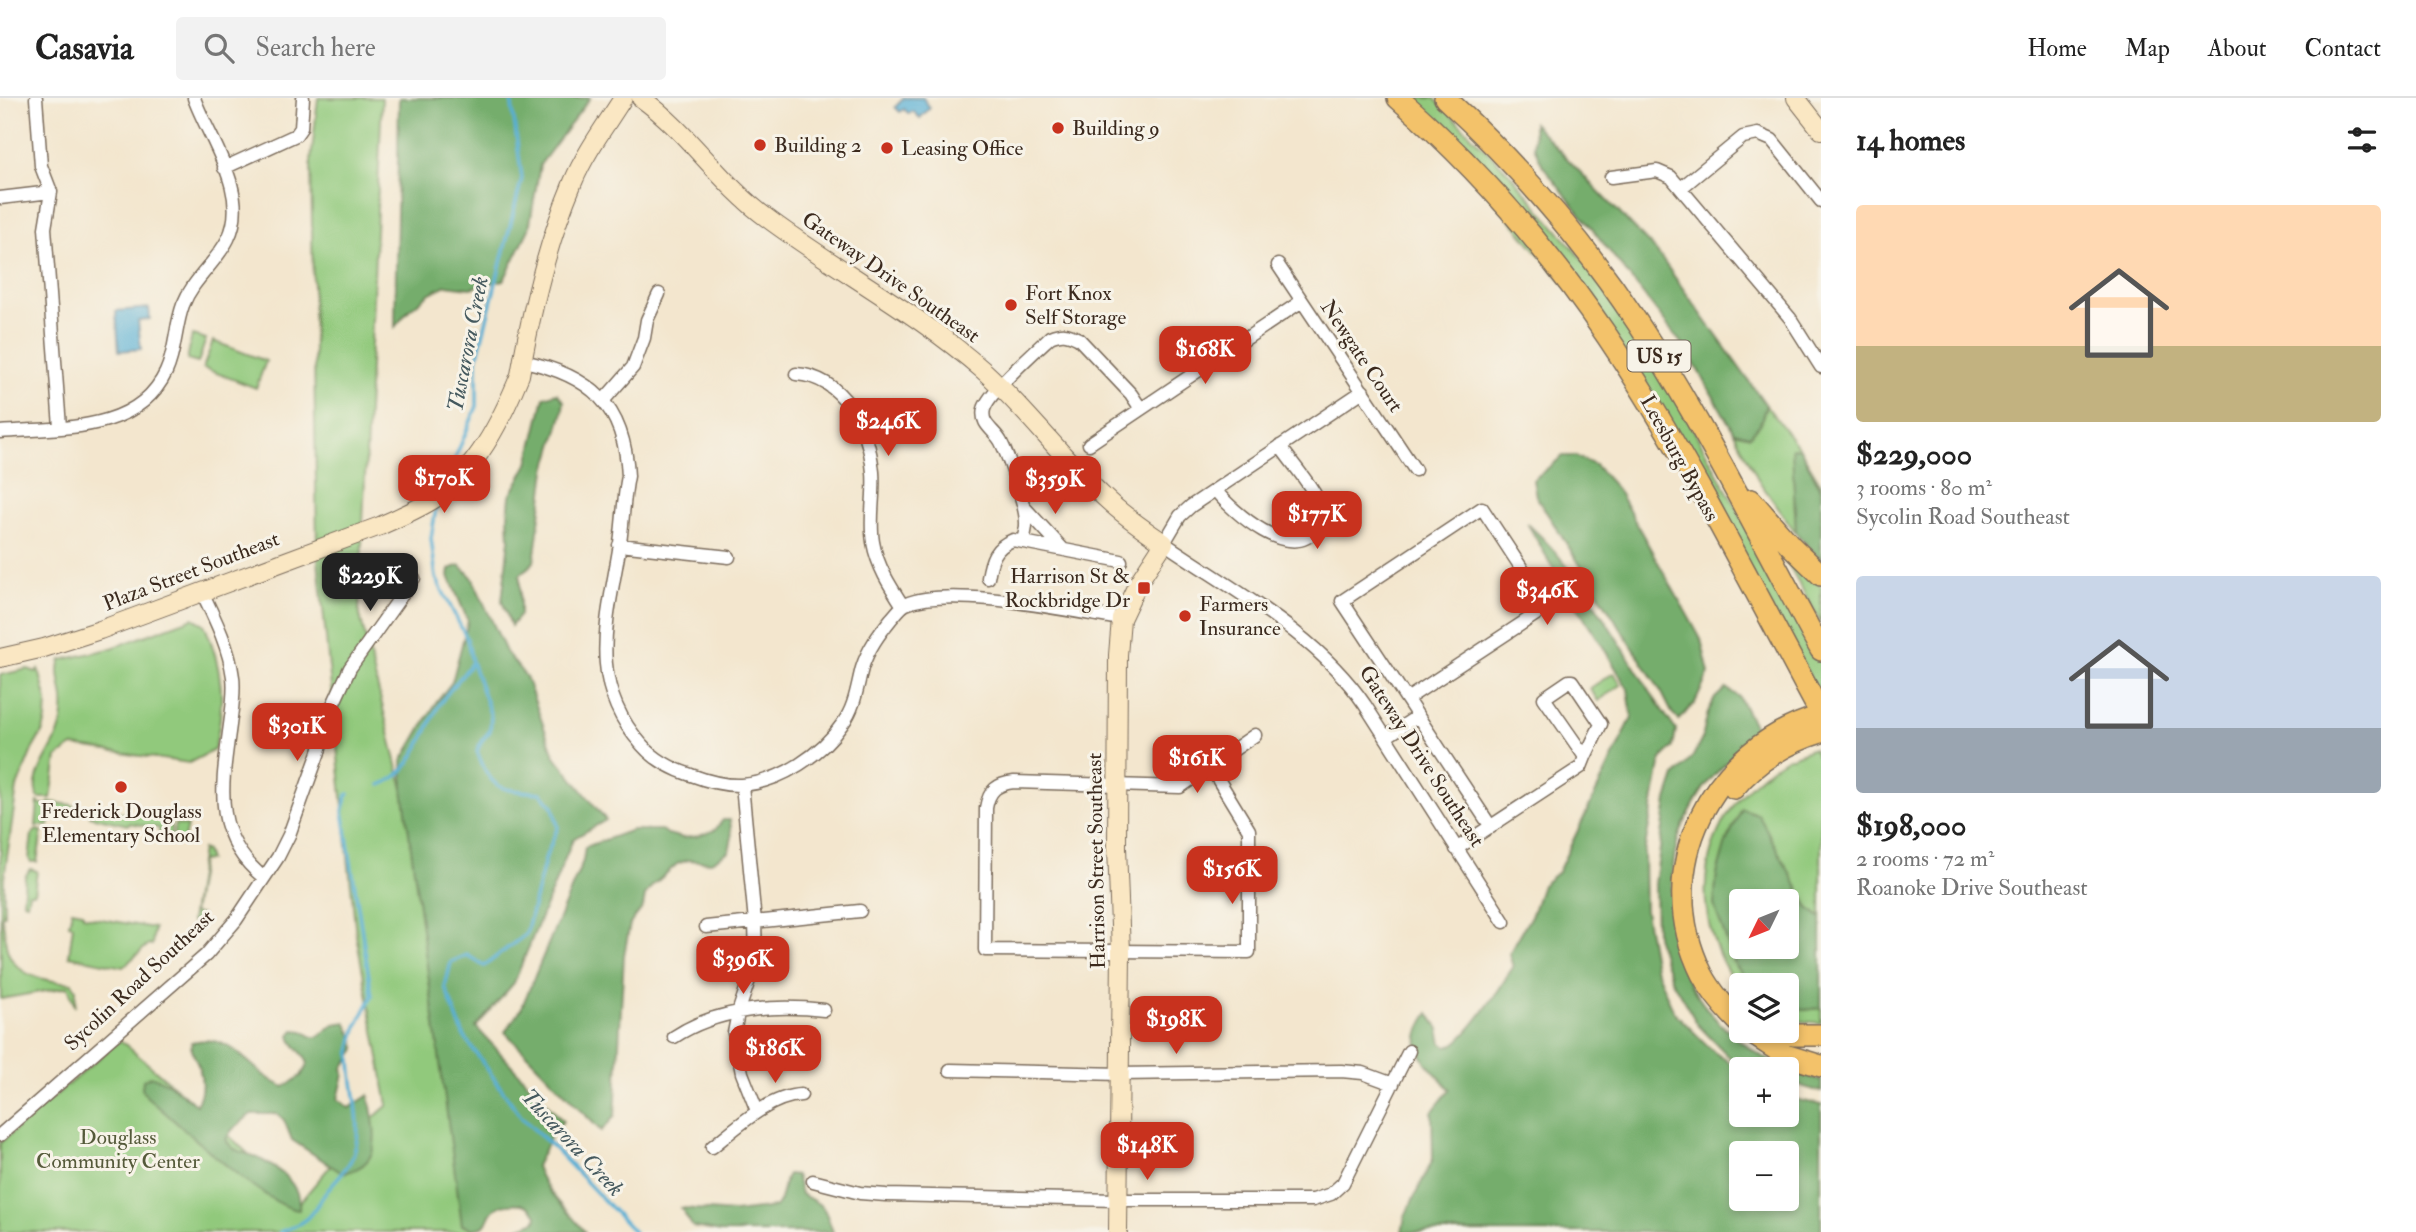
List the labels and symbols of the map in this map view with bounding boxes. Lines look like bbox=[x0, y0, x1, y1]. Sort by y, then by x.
place label: Building 9 bbox=[1072, 115, 1160, 142]
marker: Building 9 bbox=[1050, 120, 1066, 136]
place label: Building 2 bbox=[774, 132, 862, 159]
place label: Leasing Office bbox=[901, 135, 1023, 162]
marker: Building 2 bbox=[752, 137, 768, 153]
marker: Leasing Office bbox=[879, 140, 895, 156]
street label: Gateway Drive Southeast bbox=[796, 206, 985, 349]
water label: Tuscarora Creek bbox=[440, 274, 495, 414]
place label: Fort Knox Self Storage bbox=[1025, 280, 1126, 331]
street label: Newgate Court bbox=[1314, 295, 1409, 418]
marker: Fort Knox Self Storage bbox=[1003, 297, 1019, 313]
pin: $168K bbox=[1156, 327, 1254, 386]
road number: US 15 bbox=[1628, 340, 1690, 372]
street label: Leesburg Bypass bbox=[1634, 390, 1725, 526]
pin: $246K bbox=[839, 398, 937, 458]
pin: $170K bbox=[395, 456, 493, 515]
pin: $359K bbox=[1006, 456, 1104, 516]
pin: $177K bbox=[1268, 491, 1366, 551]
street label: Plaza Street Southeast bbox=[99, 525, 283, 617]
pin: $229K bbox=[321, 554, 419, 613]
place label: Harrison St & Rockbridge Dr bbox=[1004, 563, 1130, 614]
pin: $346K bbox=[1498, 568, 1596, 627]
marker: Harrison St & Rockbridge Dr bbox=[1136, 580, 1152, 596]
place label: Farmers Insurance bbox=[1199, 591, 1281, 642]
marker: Farmers Insurance bbox=[1177, 608, 1193, 624]
street label: Gateway Drive Southeast bbox=[1353, 660, 1491, 852]
pin: $301K bbox=[248, 704, 346, 763]
pin: $161K bbox=[1148, 736, 1246, 795]
street label: Harrison Street Southeast bbox=[1081, 752, 1112, 969]
marker: Frederick Douglass Elementary School bbox=[113, 779, 129, 795]
place label: Frederick Douglass Elementary School bbox=[40, 798, 202, 849]
pin: $156K bbox=[1183, 846, 1281, 906]
north arrow bbox=[1729, 889, 1799, 959]
street label: Sycolin Road Southeast bbox=[59, 904, 220, 1057]
pin: $396K bbox=[694, 936, 792, 996]
pin: $198K bbox=[1127, 996, 1225, 1056]
pin: $186K bbox=[726, 1026, 824, 1085]
water label: Tuscarora Creek bbox=[515, 1082, 630, 1203]
pin: $148K bbox=[1098, 1122, 1196, 1182]
park label: Douglass Community Center bbox=[36, 1124, 200, 1175]

